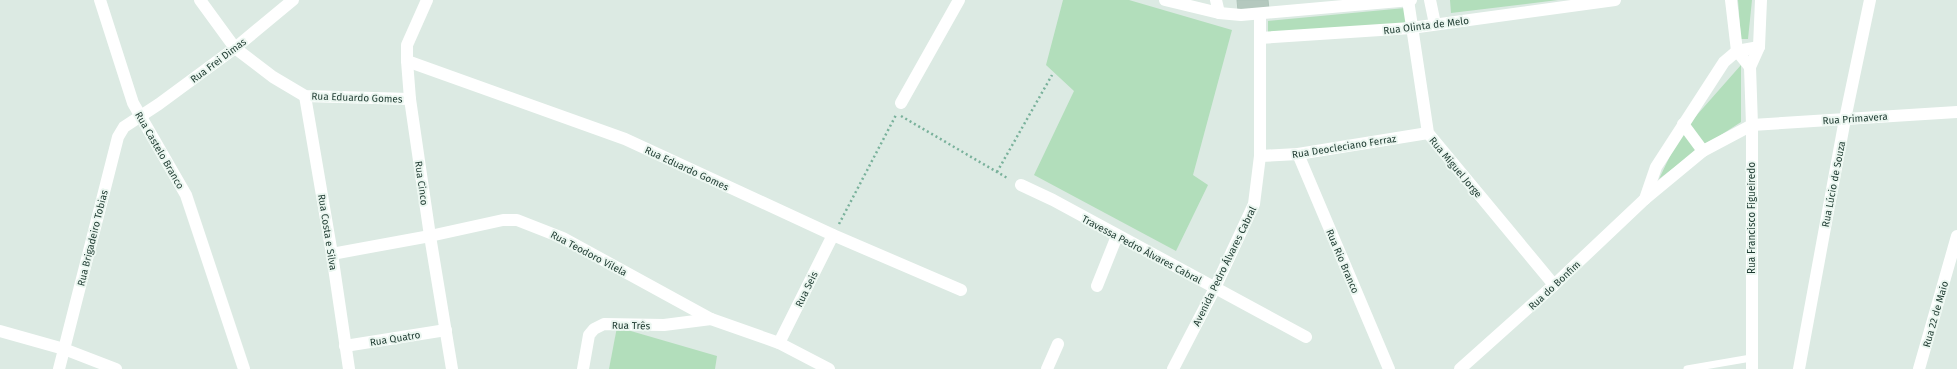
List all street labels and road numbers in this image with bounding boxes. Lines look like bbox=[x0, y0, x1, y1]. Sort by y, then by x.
street label: Rua Olinta de Melo bbox=[1383, 15, 1470, 37]
street label: Rua Frei Dimas bbox=[188, 36, 249, 86]
street label: Rua Eduardo Gomes bbox=[311, 90, 403, 106]
street label: Rua Castelo Branco bbox=[132, 110, 186, 191]
street label: Rua Primavera bbox=[1822, 111, 1888, 127]
street label: Rua Deocleciano Ferraz bbox=[1291, 133, 1398, 161]
street label: Rua Miguel Jorge bbox=[1426, 135, 1484, 200]
street label: Rua Lúcio de Souza bbox=[1819, 140, 1848, 228]
street label: Rua Eduardo Gomes bbox=[643, 144, 731, 194]
street label: Rua Cinco bbox=[412, 160, 430, 206]
street label: Rua Francisco Figueiredo bbox=[1746, 162, 1758, 274]
street label: Rua Brigadeiro Tobias bbox=[75, 189, 111, 288]
street label: Rua Costa e Silva bbox=[315, 193, 339, 271]
street label: Avenida Pedro Álvares Cabral bbox=[1189, 204, 1259, 328]
street label: Travessa Pedro Álvares Cabral bbox=[1080, 211, 1204, 287]
street label: Rua Rio Branco bbox=[1323, 227, 1361, 295]
street label: Rua Teodoro Vilela bbox=[548, 229, 629, 279]
street label: Rua do Bonfim bbox=[1526, 259, 1583, 313]
street label: Rua Seis bbox=[793, 269, 821, 309]
street label: Rua 22 de Maio bbox=[1921, 280, 1951, 349]
street label: Rua Três bbox=[612, 320, 651, 332]
street label: Rua Quatro bbox=[369, 329, 422, 349]

